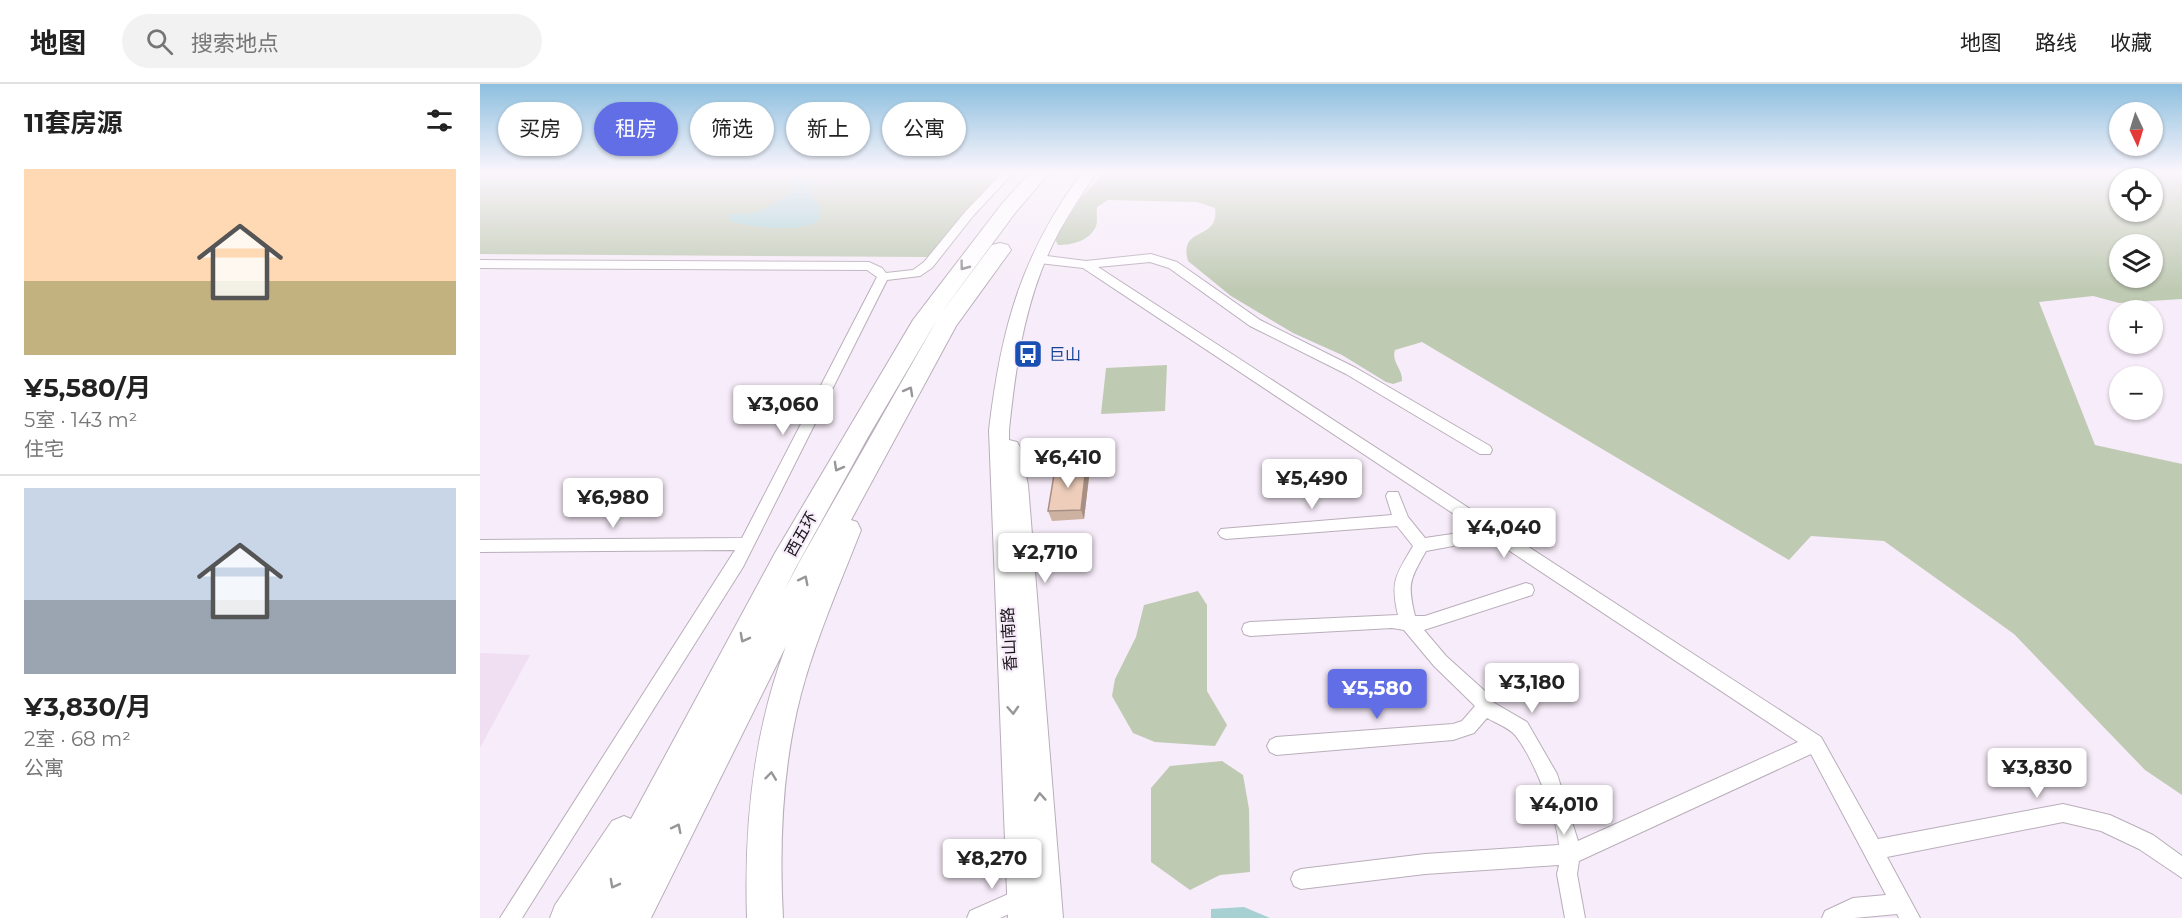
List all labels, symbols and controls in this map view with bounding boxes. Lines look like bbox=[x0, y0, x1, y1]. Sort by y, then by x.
search box bbox=[122, 14, 542, 68]
icon: search bbox=[143, 25, 176, 58]
text: 地图 bbox=[30, 26, 86, 60]
text: 搜索地点 bbox=[191, 30, 279, 57]
text: 地图 bbox=[1960, 30, 2002, 55]
text: 路线 bbox=[2035, 30, 2077, 55]
text: 收藏 bbox=[2110, 30, 2152, 55]
chip: 买房 bbox=[498, 102, 582, 156]
chip: 租房 bbox=[594, 102, 678, 156]
chip: 筛选 bbox=[690, 102, 774, 156]
chip: 新上 bbox=[786, 102, 870, 156]
chip: 公寓 bbox=[882, 102, 966, 156]
north arrow bbox=[2109, 102, 2163, 156]
map controls bbox=[2109, 102, 2163, 420]
icon: filters bbox=[423, 104, 456, 137]
text: 11套房源 bbox=[24, 107, 122, 139]
button: locate bbox=[2109, 168, 2163, 222]
icon: home bbox=[186, 208, 294, 316]
button: layers bbox=[2109, 234, 2163, 288]
one-way arrow bbox=[960, 259, 971, 270]
button: + bbox=[2109, 300, 2163, 354]
bus stop icon: 巨山 bbox=[1012, 338, 1044, 370]
place label: 巨山 bbox=[1049, 345, 1081, 364]
button: − bbox=[2109, 366, 2163, 420]
text: ¥5,580/月 bbox=[24, 372, 151, 404]
pin: ¥3,060 bbox=[734, 385, 832, 436]
one-way arrow bbox=[902, 387, 913, 397]
text: ¥3,060 bbox=[747, 392, 819, 416]
text: 5室 · 143 m² bbox=[24, 408, 137, 432]
text: 住宅 bbox=[24, 437, 64, 461]
pin: ¥6,410 bbox=[1019, 438, 1117, 489]
text: ¥6,410 bbox=[1034, 445, 1102, 469]
pin: ¥5,490 bbox=[1263, 459, 1361, 510]
one-way arrow bbox=[834, 461, 845, 471]
text: ¥5,490 bbox=[1276, 466, 1348, 490]
pin: ¥6,980 bbox=[564, 478, 662, 529]
text: ¥6,980 bbox=[577, 485, 649, 509]
street label: 西五环 bbox=[781, 508, 821, 560]
pin: ¥4,040 bbox=[1455, 508, 1553, 559]
text: ¥4,040 bbox=[1467, 515, 1541, 539]
icon: home bbox=[186, 527, 294, 635]
pin: ¥2,710 bbox=[996, 533, 1094, 584]
text: ¥2,710 bbox=[1012, 540, 1078, 564]
one-way arrow bbox=[797, 576, 808, 586]
street label: 香山南路 bbox=[998, 607, 1020, 671]
one-way arrow bbox=[740, 631, 751, 642]
pin: ¥3,180 bbox=[1483, 663, 1581, 714]
pin: ¥5,580 bbox=[1328, 669, 1426, 720]
text: ¥3,180 bbox=[1499, 670, 1565, 694]
text: ¥5,580 bbox=[1342, 676, 1412, 700]
text: ¥3,830/月 bbox=[24, 691, 152, 723]
one-way arrow bbox=[1006, 705, 1019, 714]
text: 2室 · 68 m² bbox=[24, 727, 131, 751]
pin: ¥3,830 bbox=[1988, 748, 2086, 799]
text: ¥3,830 bbox=[2002, 755, 2072, 779]
text: 公寓 bbox=[24, 756, 64, 780]
one-way arrow bbox=[765, 771, 777, 781]
pin: ¥4,010 bbox=[1515, 785, 1613, 836]
one-way arrow bbox=[1034, 792, 1047, 801]
text: ¥4,010 bbox=[1530, 792, 1598, 816]
one-way arrow bbox=[670, 824, 682, 835]
pin: ¥8,270 bbox=[943, 839, 1041, 890]
text: ¥8,270 bbox=[957, 846, 1027, 870]
one-way arrow bbox=[610, 878, 621, 889]

